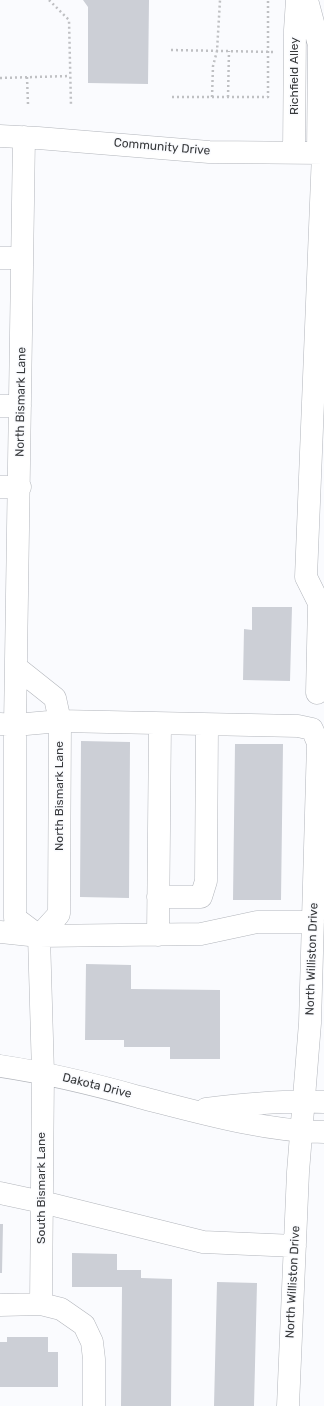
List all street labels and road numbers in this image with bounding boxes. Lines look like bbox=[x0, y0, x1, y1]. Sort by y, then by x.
street label: Richfield Alley bbox=[288, 37, 302, 115]
street label: Community Drive bbox=[113, 136, 211, 158]
street label: North Bismark Lane bbox=[13, 347, 29, 457]
street label: North Bismark Lane bbox=[53, 741, 67, 851]
street label: North Williston Drive bbox=[303, 902, 321, 1016]
street label: Dakota Drive bbox=[61, 1070, 133, 1102]
street label: South Bismark Lane bbox=[35, 1132, 49, 1244]
street label: North Williston Drive bbox=[283, 1225, 303, 1339]

